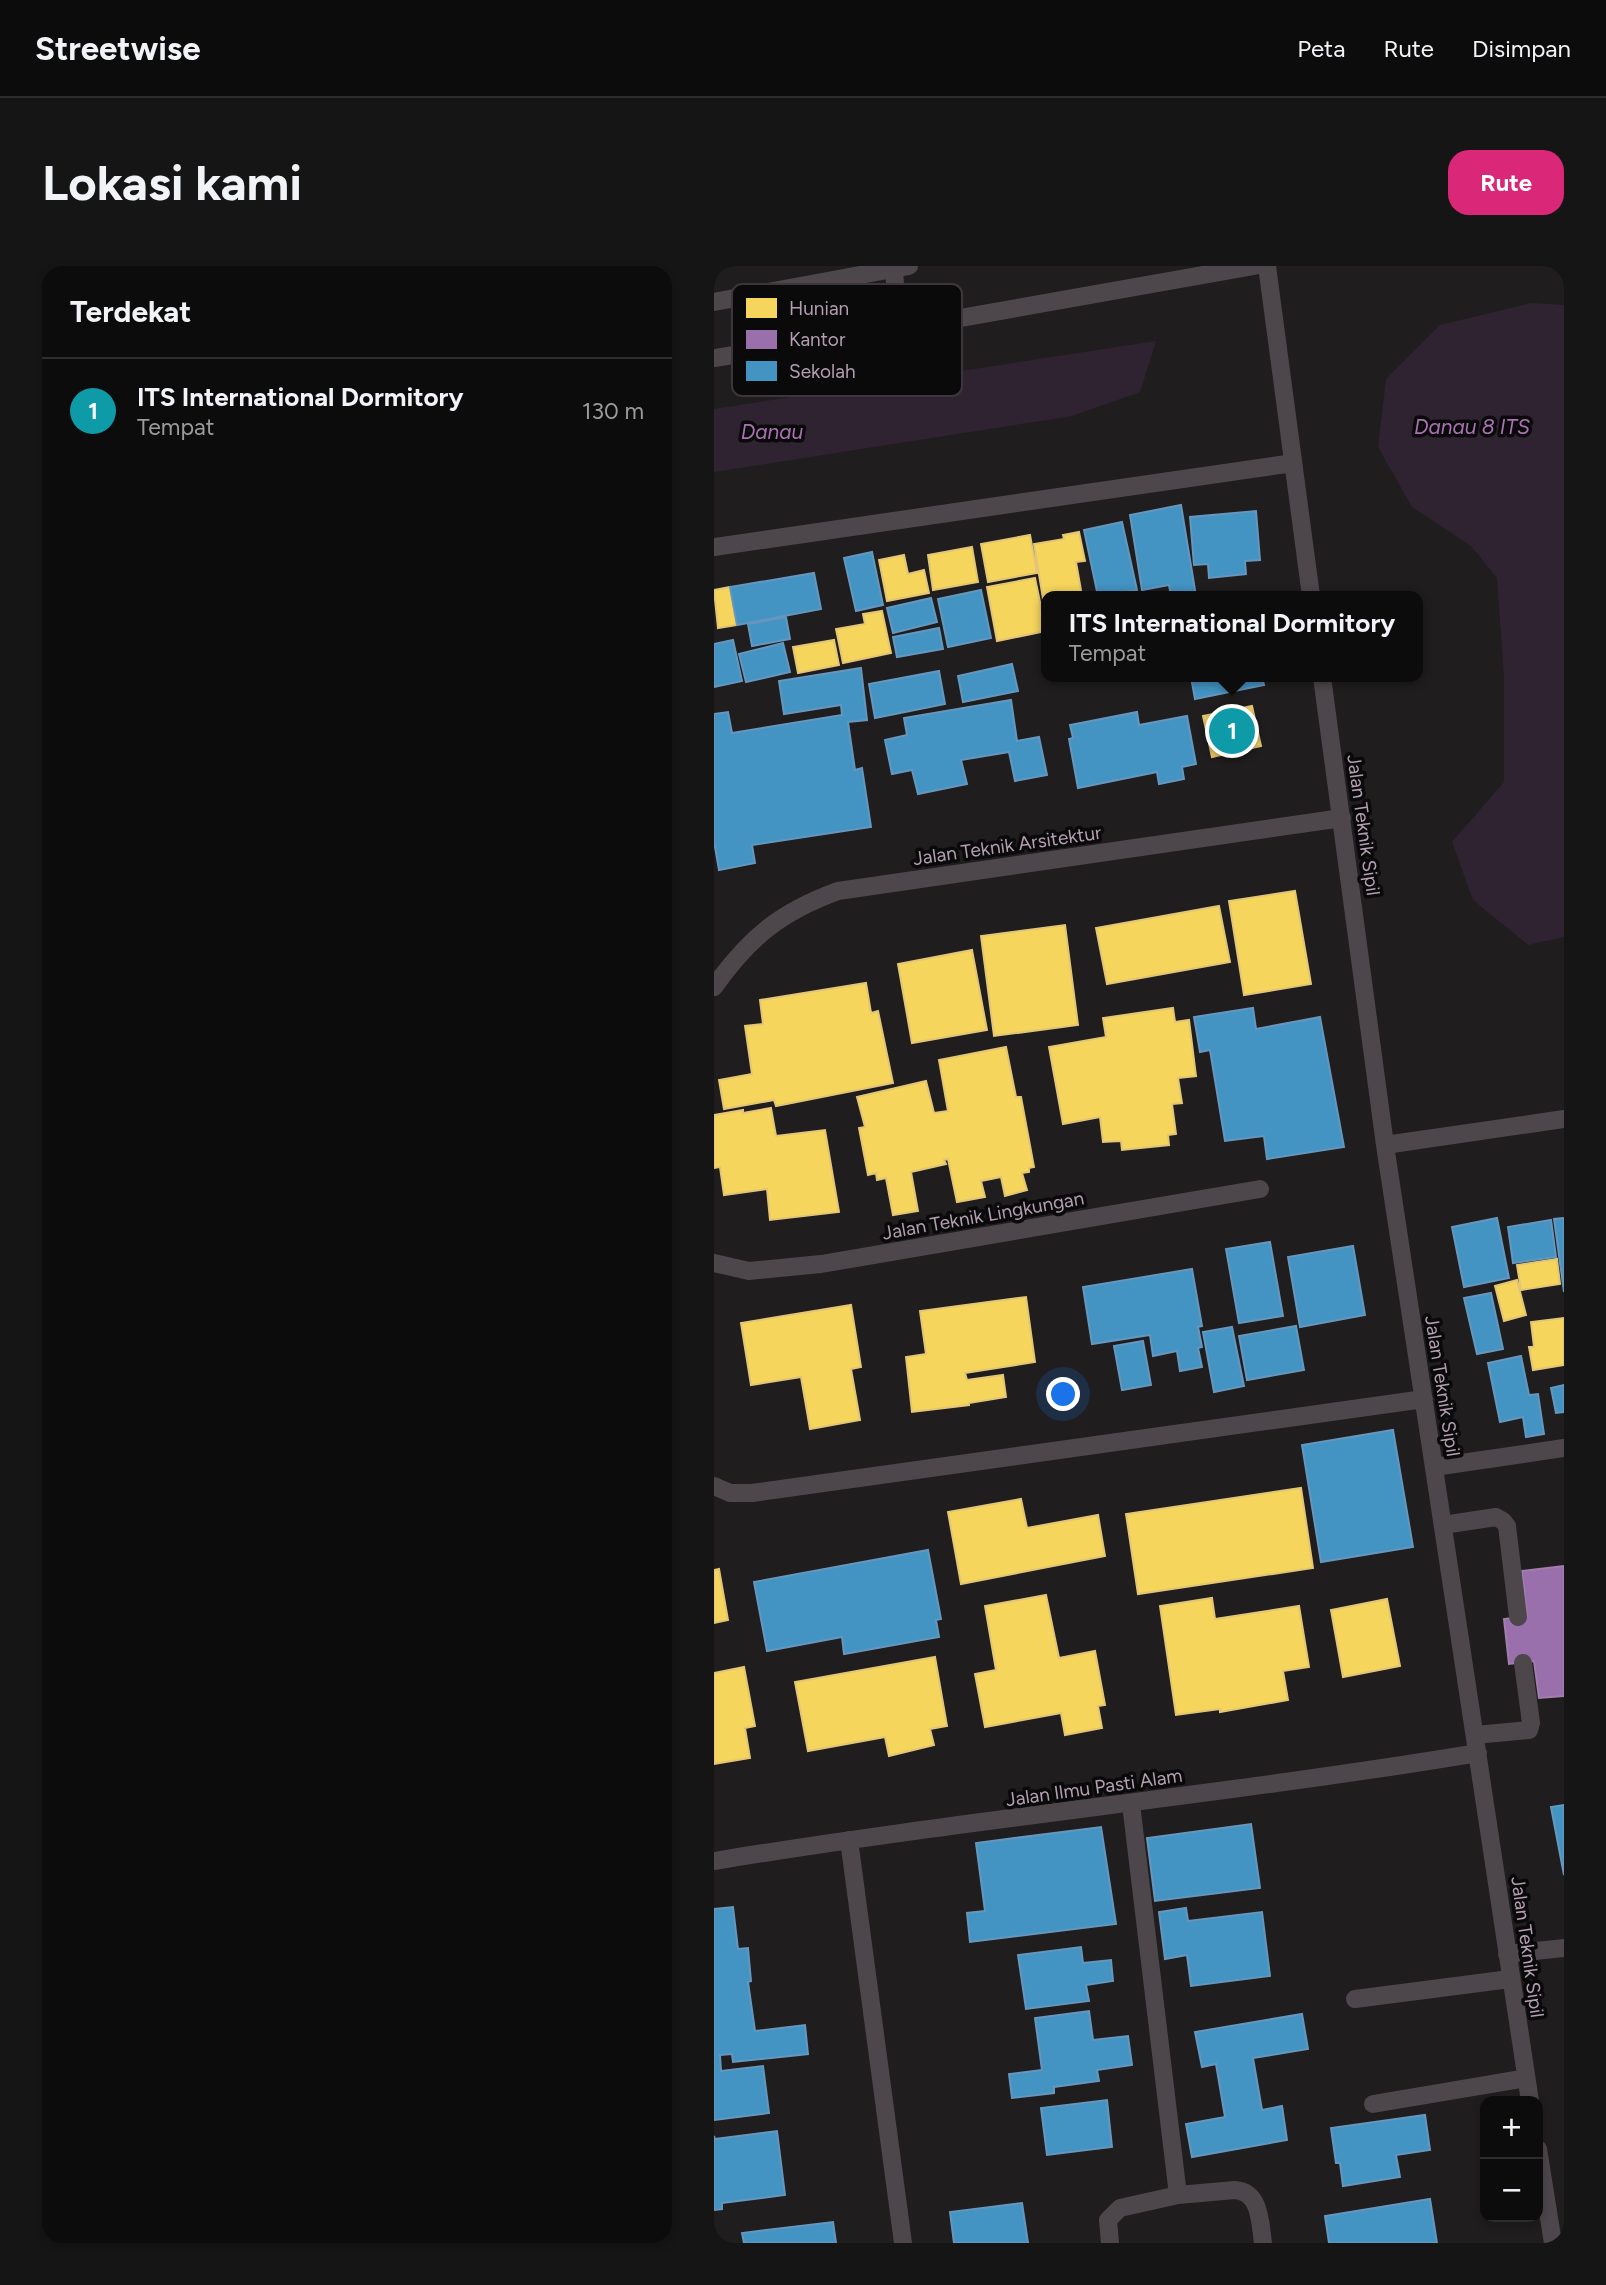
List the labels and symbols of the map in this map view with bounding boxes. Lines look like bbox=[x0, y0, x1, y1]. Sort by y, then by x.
legend bbox=[732, 284, 962, 396]
text: Hunian bbox=[789, 297, 849, 320]
text: Kantor bbox=[789, 328, 846, 351]
text: Sekolah bbox=[789, 360, 856, 383]
water label: Danau 8 ITS bbox=[1414, 414, 1530, 439]
water label: Danau bbox=[741, 419, 804, 444]
pin: 1 bbox=[1209, 705, 1255, 757]
street label: Jalan Teknik Sipil bbox=[1342, 753, 1385, 897]
street label: Jalan Teknik Arsitektur bbox=[911, 821, 1103, 870]
street label: Jalan Teknik Lingkungan bbox=[880, 1186, 1086, 1245]
street label: Jalan Teknik Sipil bbox=[1420, 1314, 1465, 1458]
your location bbox=[1046, 1377, 1080, 1411]
street label: Jalan Ilmu Pasti Alam bbox=[1004, 1764, 1184, 1811]
street label: Jalan Teknik Sipil bbox=[1506, 1875, 1549, 2019]

